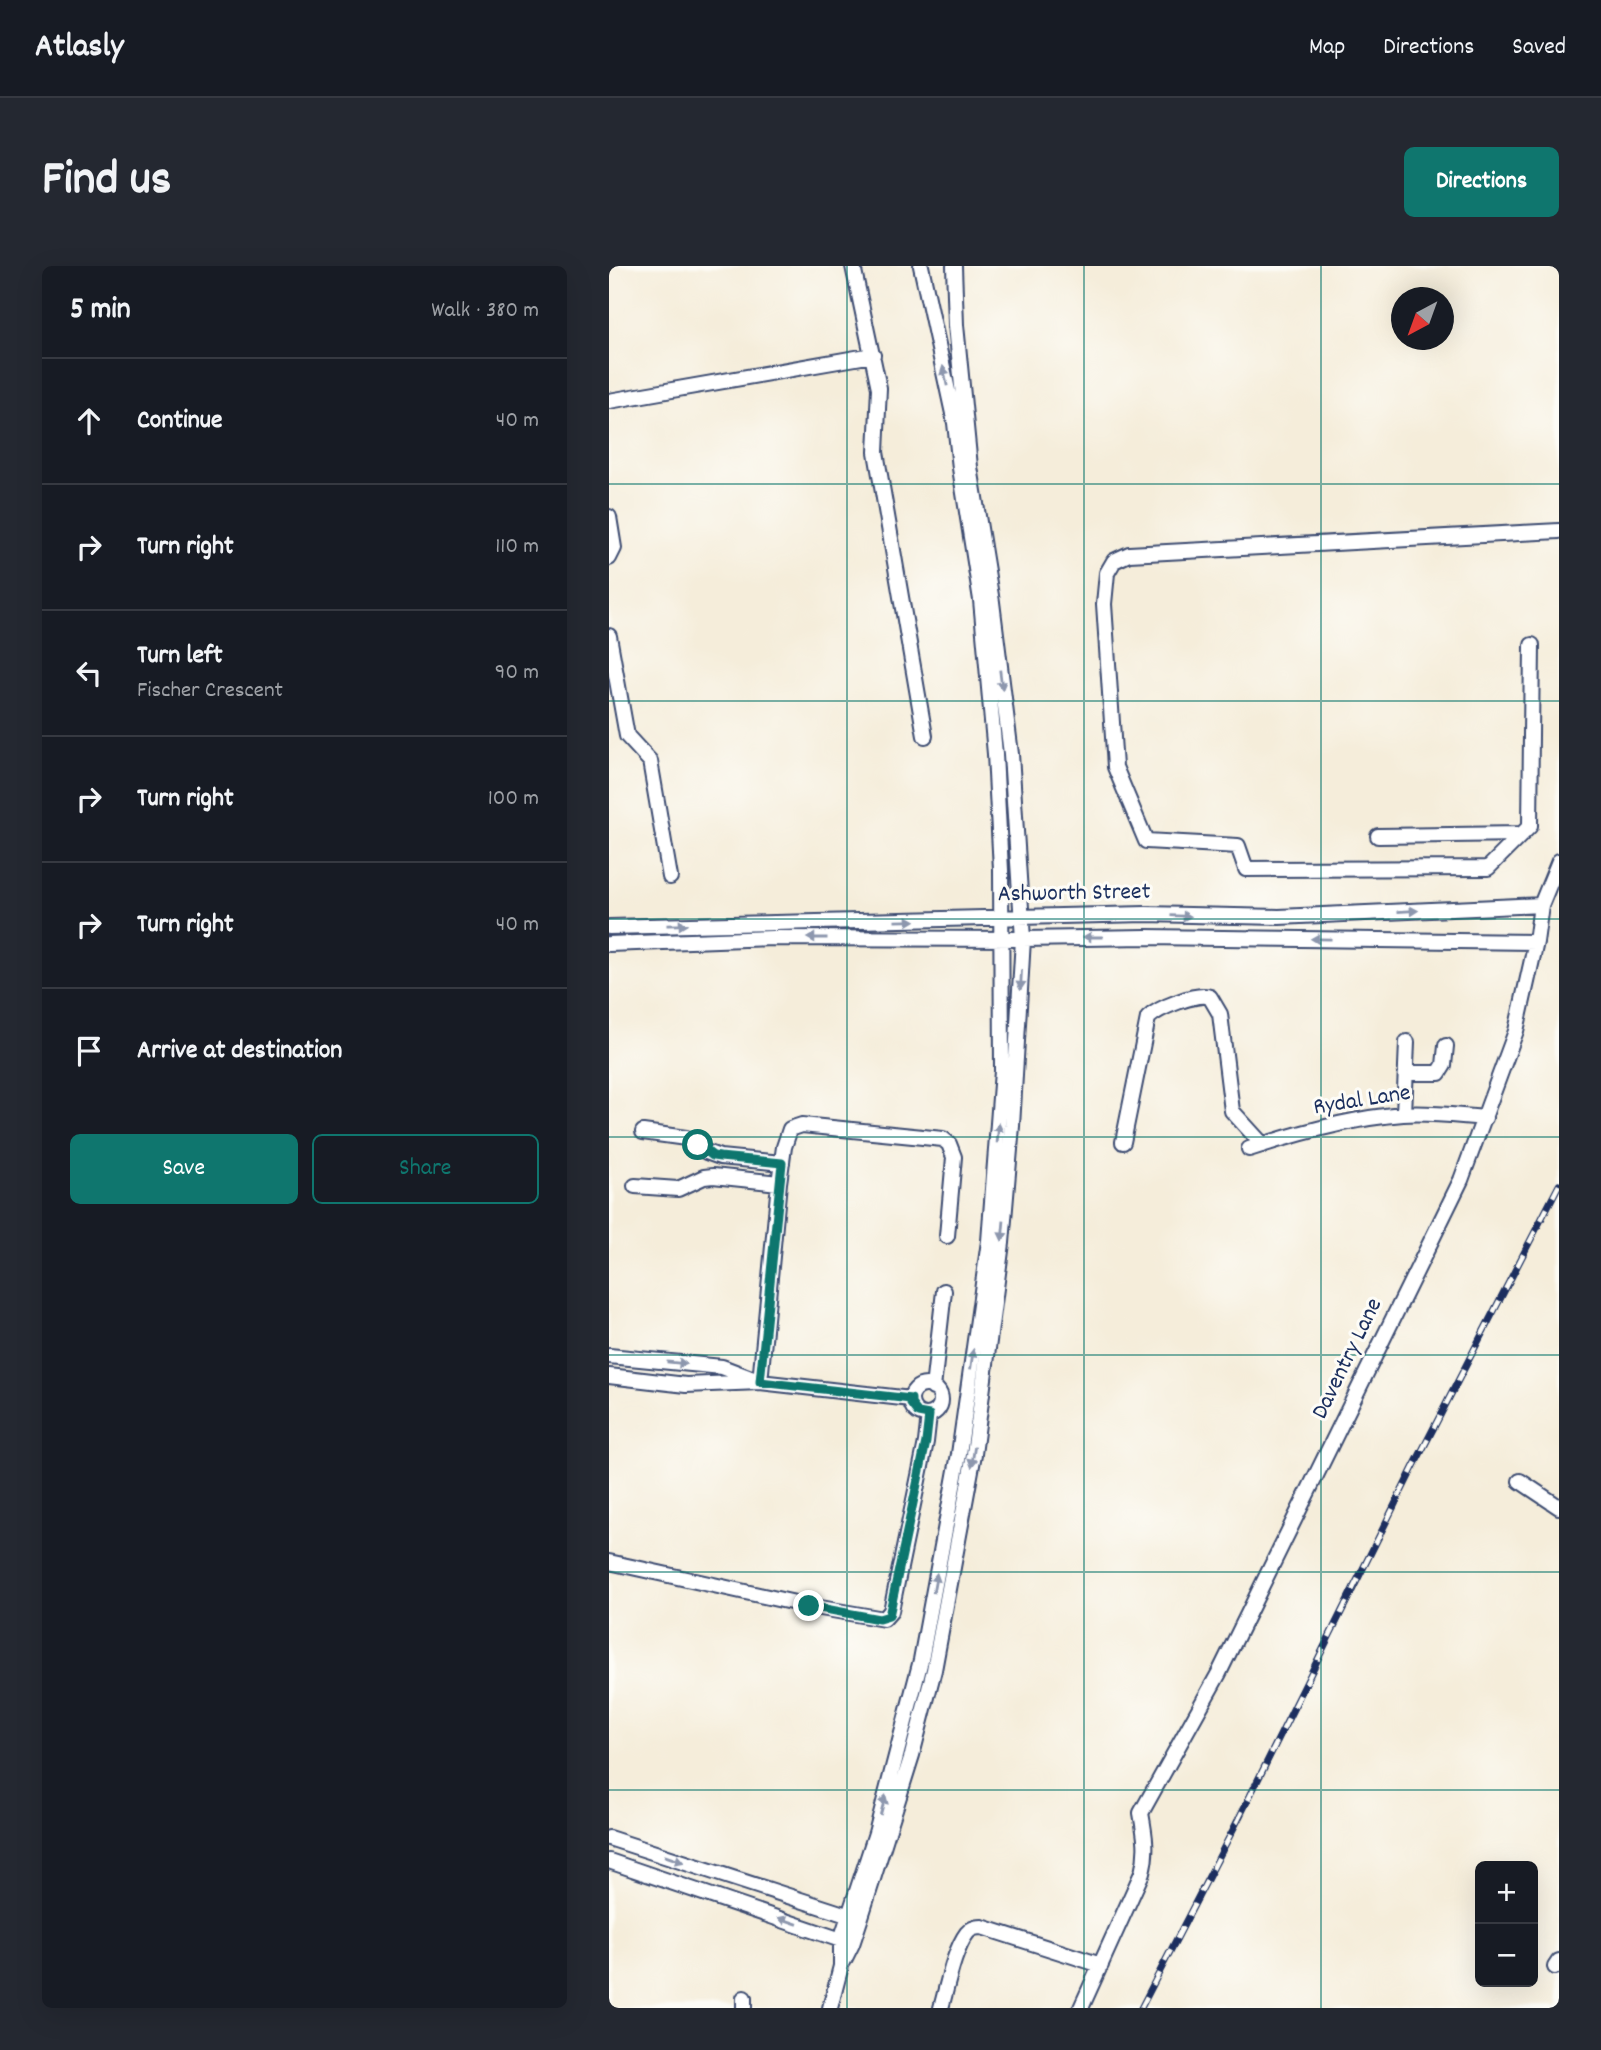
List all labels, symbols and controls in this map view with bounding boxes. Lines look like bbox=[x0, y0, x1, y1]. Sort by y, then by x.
text: Atlasly bbox=[35, 25, 124, 72]
text: Map bbox=[1309, 31, 1345, 65]
text: Directions bbox=[1383, 31, 1474, 65]
text: Saved bbox=[1512, 31, 1566, 65]
text: Find us bbox=[42, 147, 171, 217]
button: Directions bbox=[1404, 147, 1559, 217]
north arrow bbox=[1391, 287, 1454, 350]
text: 5 min bbox=[70, 290, 131, 333]
text: Walk · 380 m bbox=[431, 295, 539, 328]
one-way arrow bbox=[939, 365, 950, 387]
icon: ahead bbox=[70, 402, 108, 440]
text: Continue bbox=[137, 403, 222, 440]
text: 40 m bbox=[496, 405, 539, 438]
icon: right bbox=[70, 528, 108, 566]
text: Turn right bbox=[137, 529, 234, 566]
text: 110 m bbox=[495, 531, 539, 564]
text: Turn left bbox=[137, 638, 223, 675]
icon: left bbox=[70, 654, 108, 692]
text: 90 m bbox=[495, 657, 539, 690]
one-way arrow bbox=[996, 669, 1007, 691]
text: Fischer Crescent bbox=[137, 675, 283, 708]
icon: right bbox=[70, 780, 108, 818]
text: Turn right bbox=[137, 781, 234, 818]
text: 100 m bbox=[488, 783, 539, 816]
street label: Ashworth Street bbox=[997, 876, 1151, 912]
one-way arrow bbox=[1398, 905, 1420, 916]
icon: right bbox=[70, 906, 108, 944]
text: Turn right bbox=[137, 907, 234, 944]
text: 40 m bbox=[496, 909, 539, 942]
one-way arrow bbox=[1170, 910, 1192, 921]
one-way arrow bbox=[894, 915, 916, 927]
one-way arrow bbox=[666, 920, 688, 931]
one-way arrow bbox=[1082, 931, 1104, 943]
one-way arrow bbox=[805, 932, 827, 944]
one-way arrow bbox=[1309, 933, 1331, 945]
one-way arrow bbox=[1015, 969, 1026, 991]
icon: arrive bbox=[70, 1032, 108, 1070]
text: Arrive at destination bbox=[137, 1033, 342, 1070]
street label: Rydal Lane bbox=[1311, 1077, 1413, 1125]
one-way arrow bbox=[993, 1122, 1004, 1144]
route start bbox=[682, 1129, 713, 1160]
button: Save bbox=[70, 1134, 298, 1204]
button: Share bbox=[312, 1134, 539, 1204]
one-way arrow bbox=[997, 1221, 1008, 1243]
street label: Daventry Lane bbox=[1304, 1293, 1392, 1425]
one-way arrow bbox=[967, 1348, 978, 1370]
one-way arrow bbox=[666, 1357, 688, 1368]
one-way arrow bbox=[967, 1446, 978, 1468]
one-way arrow bbox=[930, 1572, 941, 1594]
route end bbox=[793, 1590, 824, 1621]
one-way arrow bbox=[878, 1793, 889, 1815]
one-way arrow bbox=[663, 1854, 684, 1865]
map controls bbox=[1475, 1861, 1538, 1987]
button: + bbox=[1475, 1861, 1538, 1924]
one-way arrow bbox=[777, 1915, 798, 1926]
button: − bbox=[1475, 1924, 1538, 1987]

